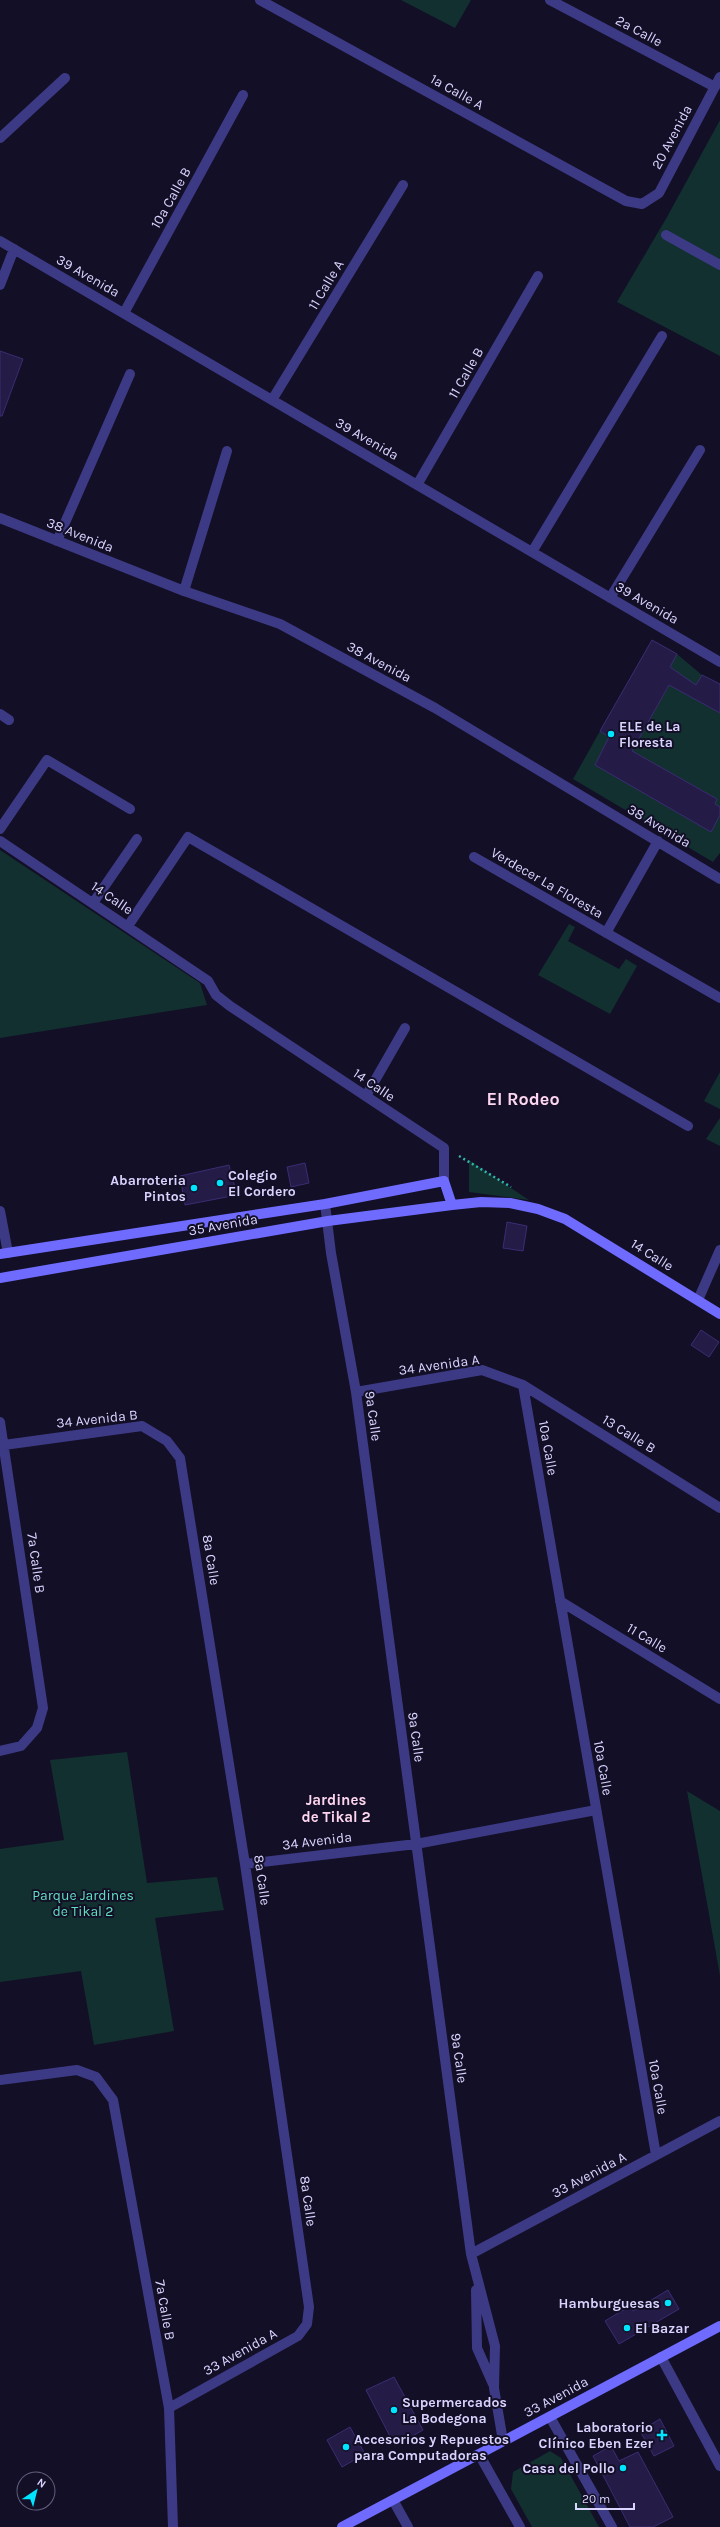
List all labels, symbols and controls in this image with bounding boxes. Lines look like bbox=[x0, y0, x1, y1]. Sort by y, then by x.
street label: 2a Calle bbox=[613, 12, 665, 50]
street label: 1a Calle A bbox=[427, 70, 487, 114]
street label: 20 Avenida bbox=[648, 102, 696, 172]
street label: 10a Calle B bbox=[147, 164, 195, 232]
street label: 39 Avenida bbox=[53, 251, 123, 301]
street label: 11 Calle A bbox=[304, 257, 348, 313]
street label: 11 Calle B bbox=[445, 345, 487, 401]
street label: 39 Avenida bbox=[332, 414, 402, 464]
street label: 38 Avenida bbox=[44, 514, 116, 556]
street label: 39 Avenida bbox=[612, 578, 682, 628]
street label: 38 Avenida bbox=[344, 638, 414, 686]
place label: ELE de La Floresta bbox=[619, 718, 681, 751]
marker: ELE de La Floresta bbox=[606, 729, 616, 739]
street label: 38 Avenida bbox=[624, 800, 694, 852]
street label: Verdecer La Floresta bbox=[488, 844, 606, 922]
street label: 14 Calle bbox=[88, 878, 136, 918]
street label: 14 Calle bbox=[350, 1065, 398, 1105]
district label: El Rodeo bbox=[486, 1088, 560, 1110]
place label: Colegio El Cordero bbox=[228, 1167, 296, 1200]
place label: Abarroteria Pintos bbox=[110, 1172, 186, 1205]
marker: Colegio El Cordero bbox=[215, 1178, 225, 1188]
marker: Abarroteria Pintos bbox=[189, 1183, 199, 1193]
street label: 35 Avenida bbox=[187, 1211, 259, 1239]
street label: 14 Calle bbox=[628, 1235, 676, 1275]
street label: 34 Avenida A bbox=[398, 1351, 480, 1379]
street label: 9a Calle bbox=[361, 1390, 385, 1442]
street label: 34 Avenida B bbox=[55, 1406, 139, 1432]
street label: 13 Calle B bbox=[599, 1411, 659, 1457]
street label: 10a Calle bbox=[535, 1419, 561, 1477]
street label: 7a Calle B bbox=[23, 1532, 49, 1594]
street label: 8a Calle bbox=[199, 1534, 223, 1586]
street label: 11 Calle bbox=[624, 1619, 670, 1657]
street label: 9a Calle bbox=[404, 1711, 428, 1763]
street label: 10a Calle bbox=[590, 1739, 616, 1797]
district label: Jardines de Tikal 2 bbox=[302, 1791, 370, 1826]
street label: 34 Avenida bbox=[281, 1828, 353, 1854]
street label: 8a Calle bbox=[250, 1854, 274, 1906]
park label: Parque Jardines de Tikal 2 bbox=[32, 1887, 134, 1920]
street label: 9a Calle bbox=[447, 2032, 471, 2084]
street label: 10a Calle bbox=[645, 2058, 671, 2116]
street label: 33 Avenida A bbox=[549, 2148, 629, 2202]
street label: 8a Calle bbox=[296, 2175, 320, 2227]
street label: 7a Calle B bbox=[151, 2279, 179, 2341]
place label: Hamburguesas bbox=[559, 2295, 660, 2312]
marker: Hamburguesas bbox=[663, 2298, 673, 2308]
place label: El Bazar bbox=[635, 2320, 689, 2337]
marker: El Bazar bbox=[622, 2323, 632, 2333]
street label: 33 Avenida A bbox=[200, 2325, 280, 2379]
street label: 33 Avenida bbox=[521, 2373, 591, 2421]
place label: Supermercados La Bodegona bbox=[402, 2394, 507, 2427]
marker: Supermercados La Bodegona bbox=[389, 2405, 399, 2415]
place label: Laboratorio Clínico Eben Ezer bbox=[539, 2419, 653, 2452]
marker: Laboratorio Clínico Eben Ezer bbox=[656, 2429, 668, 2441]
place label: Accesorios y Repuestos para Computadoras bbox=[354, 2431, 509, 2464]
marker: Accesorios y Repuestos para Computadoras bbox=[341, 2442, 351, 2452]
place label: Casa del Pollo bbox=[523, 2460, 615, 2477]
marker: Casa del Pollo bbox=[618, 2463, 628, 2473]
north arrow bbox=[16, 2471, 56, 2511]
text: N bbox=[34, 2476, 48, 2491]
scale bar bbox=[576, 2485, 634, 2511]
text: 20 m bbox=[582, 2492, 610, 2506]

